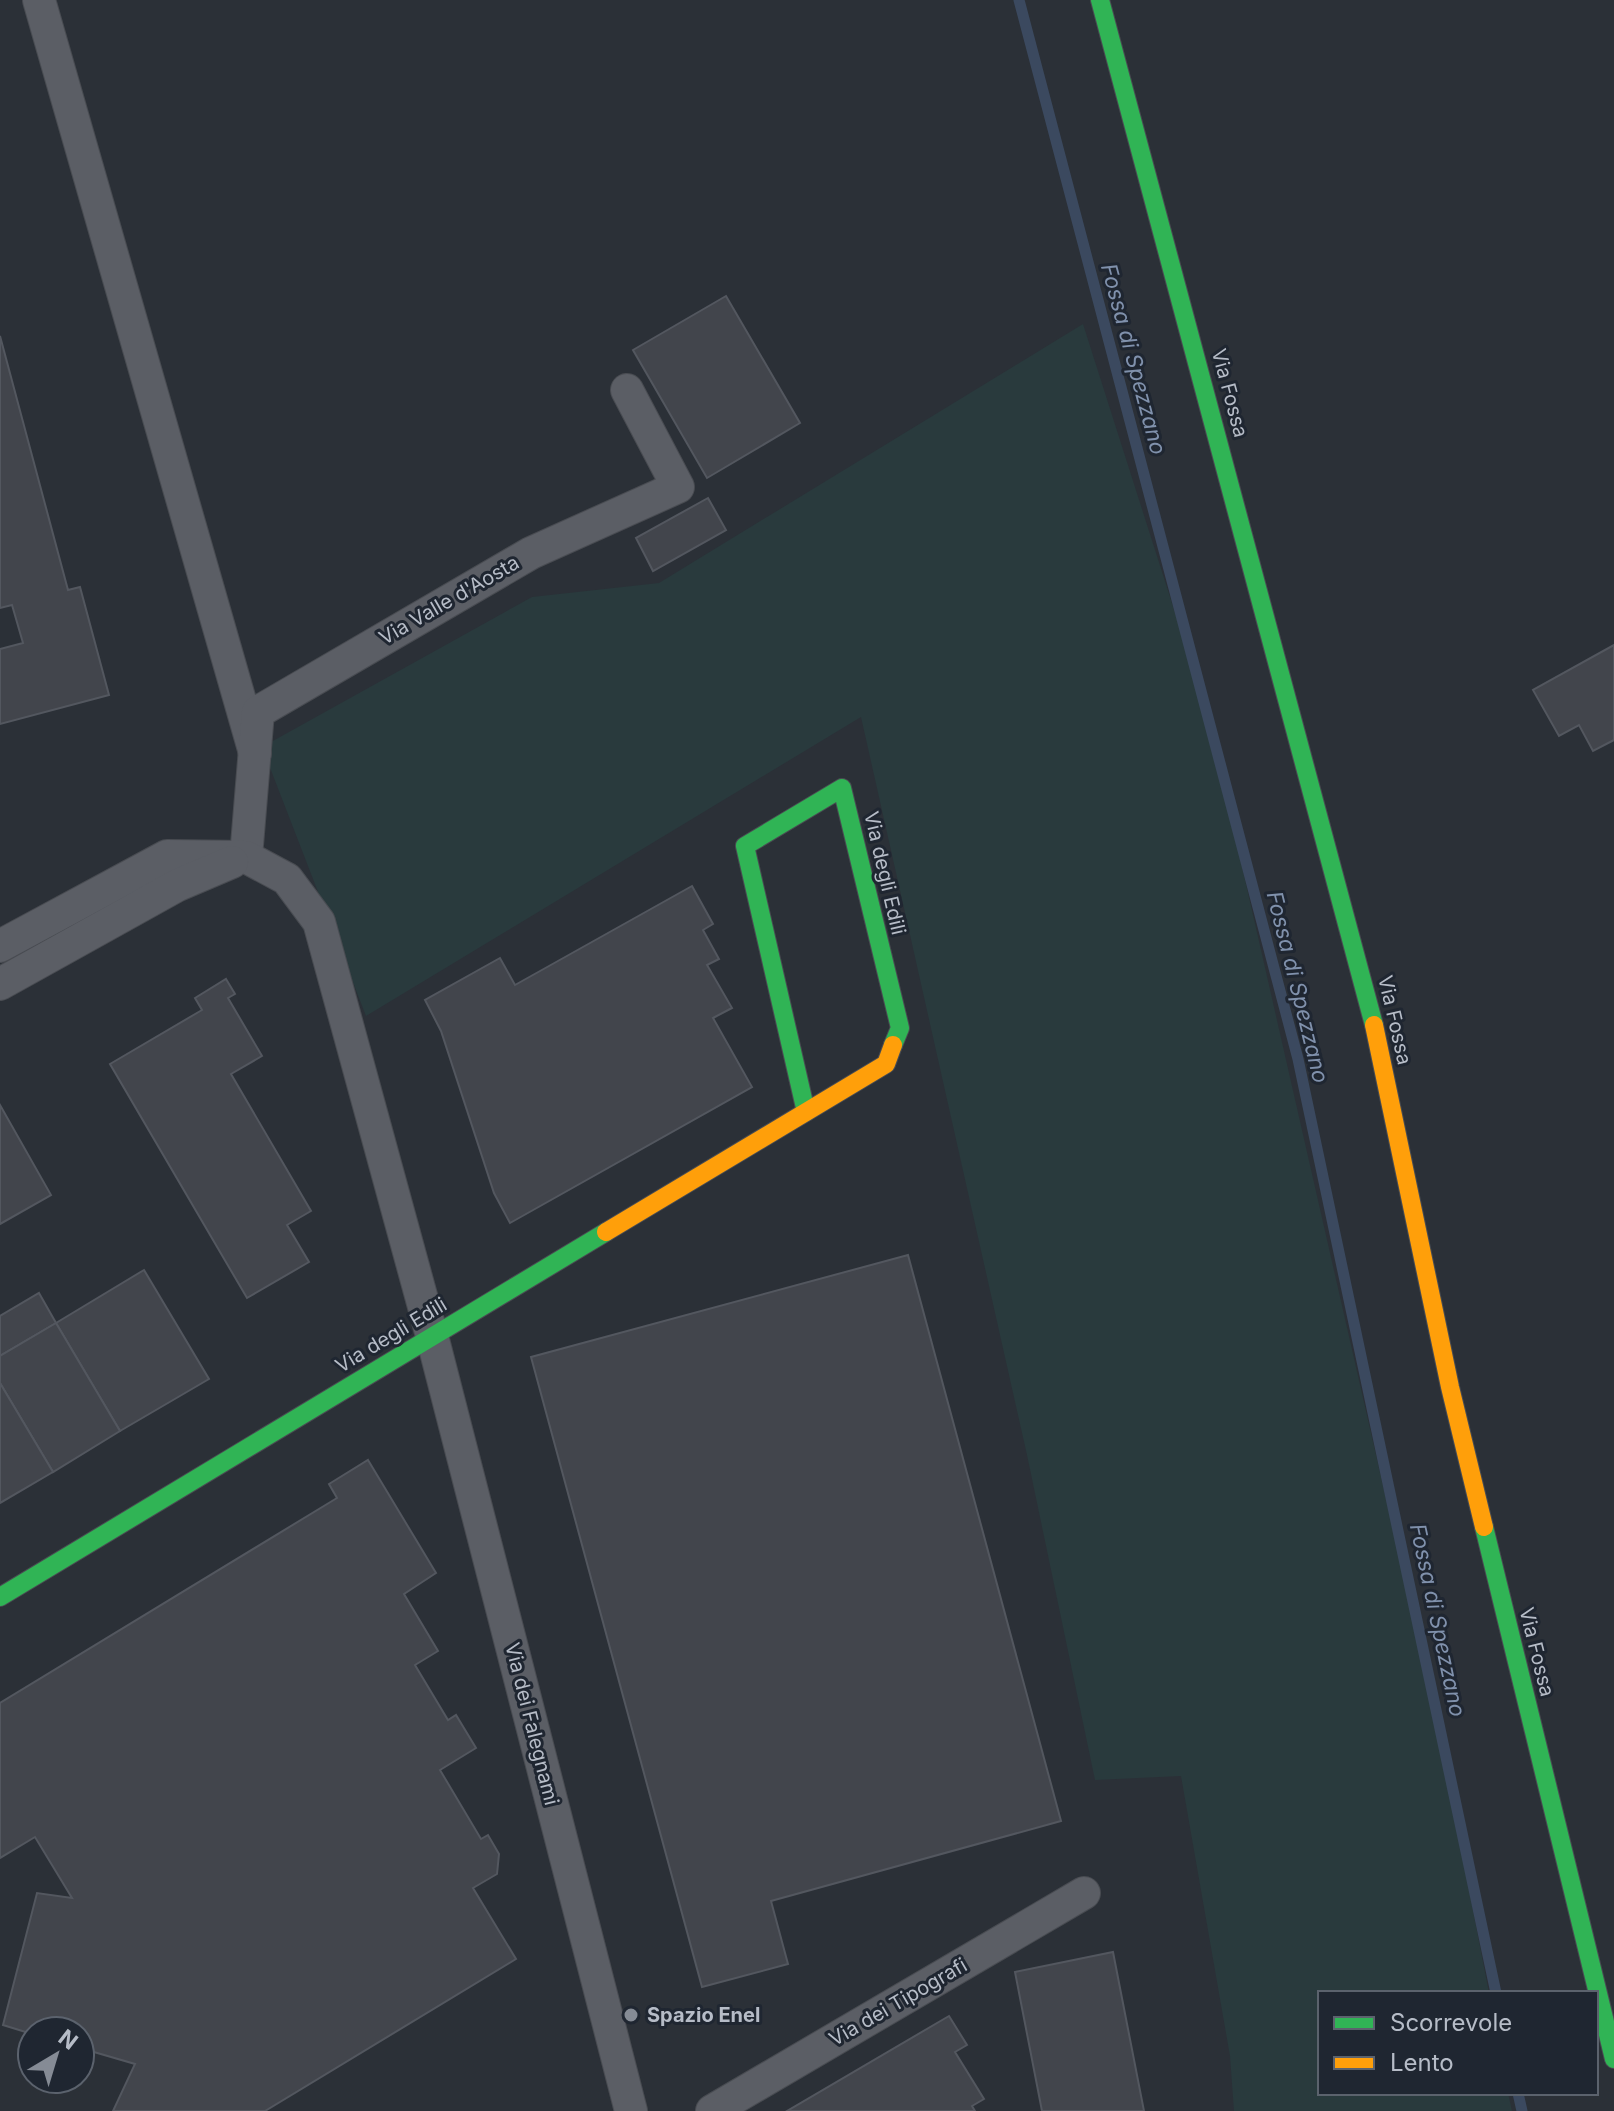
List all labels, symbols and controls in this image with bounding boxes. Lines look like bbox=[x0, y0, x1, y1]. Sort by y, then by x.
water label: Fossa di Spezzano bbox=[1096, 261, 1172, 457]
street label: Via Fossa bbox=[1207, 346, 1253, 440]
street label: Via Valle d'Aosta bbox=[375, 550, 523, 650]
street label: Via degli Edili bbox=[859, 809, 911, 937]
water label: Fossa di Spezzano bbox=[1262, 888, 1334, 1086]
street label: Via Fossa bbox=[1373, 973, 1417, 1067]
street label: Via degli Edili bbox=[331, 1292, 451, 1378]
water label: Fossa di Spezzano bbox=[1405, 1521, 1471, 1719]
street label: Via Fossa bbox=[1514, 1605, 1560, 1699]
street label: Via dei Falegnami bbox=[500, 1640, 564, 1808]
street label: Via dei Tipografi bbox=[825, 1953, 971, 2051]
legend bbox=[1318, 1991, 1598, 2095]
place label: Spazio Enel bbox=[647, 2003, 760, 2027]
marker: Spazio Enel bbox=[622, 2006, 640, 2024]
text: Scorrevole bbox=[1390, 2008, 1512, 2037]
north arrow bbox=[16, 2015, 96, 2095]
text: N bbox=[54, 2024, 83, 2055]
text: Lento bbox=[1390, 2048, 1454, 2077]

